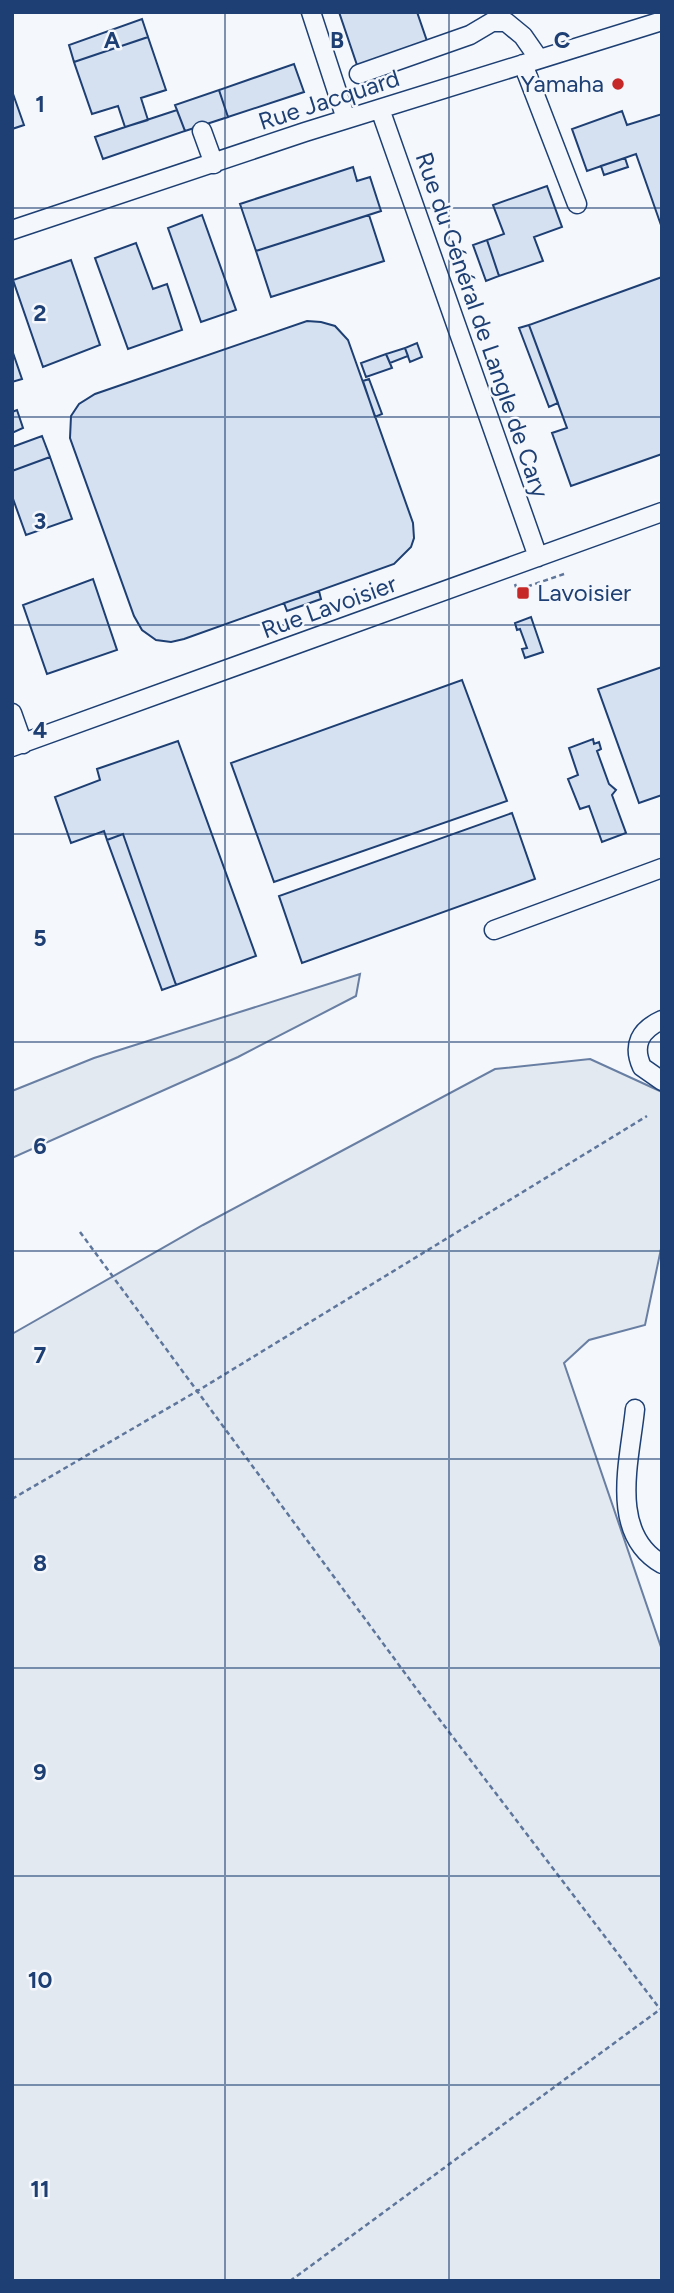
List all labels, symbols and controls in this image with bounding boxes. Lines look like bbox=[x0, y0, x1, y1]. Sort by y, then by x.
text: A bbox=[104, 26, 121, 54]
text: B bbox=[330, 26, 344, 54]
text: C bbox=[554, 26, 571, 54]
street label: Rue Jacquard bbox=[255, 63, 403, 136]
place label: Yamaha bbox=[520, 69, 604, 98]
marker: Yamaha bbox=[610, 76, 626, 92]
text: 1 bbox=[35, 90, 45, 118]
street label: Rue du Général de Langle de Cary bbox=[410, 148, 555, 502]
text: 2 bbox=[33, 299, 47, 327]
text: 3 bbox=[34, 507, 46, 535]
street label: Rue Lavoisier bbox=[257, 569, 400, 644]
place label: Lavoisier bbox=[537, 578, 631, 607]
marker: Lavoisier bbox=[515, 585, 531, 601]
text: 4 bbox=[33, 716, 47, 744]
text: 5 bbox=[33, 924, 47, 952]
text: 6 bbox=[33, 1132, 47, 1160]
text: 7 bbox=[34, 1341, 47, 1369]
text: 8 bbox=[33, 1549, 47, 1577]
text: 9 bbox=[33, 1758, 47, 1786]
text: 10 bbox=[28, 1966, 52, 1994]
text: 11 bbox=[30, 2175, 50, 2203]

